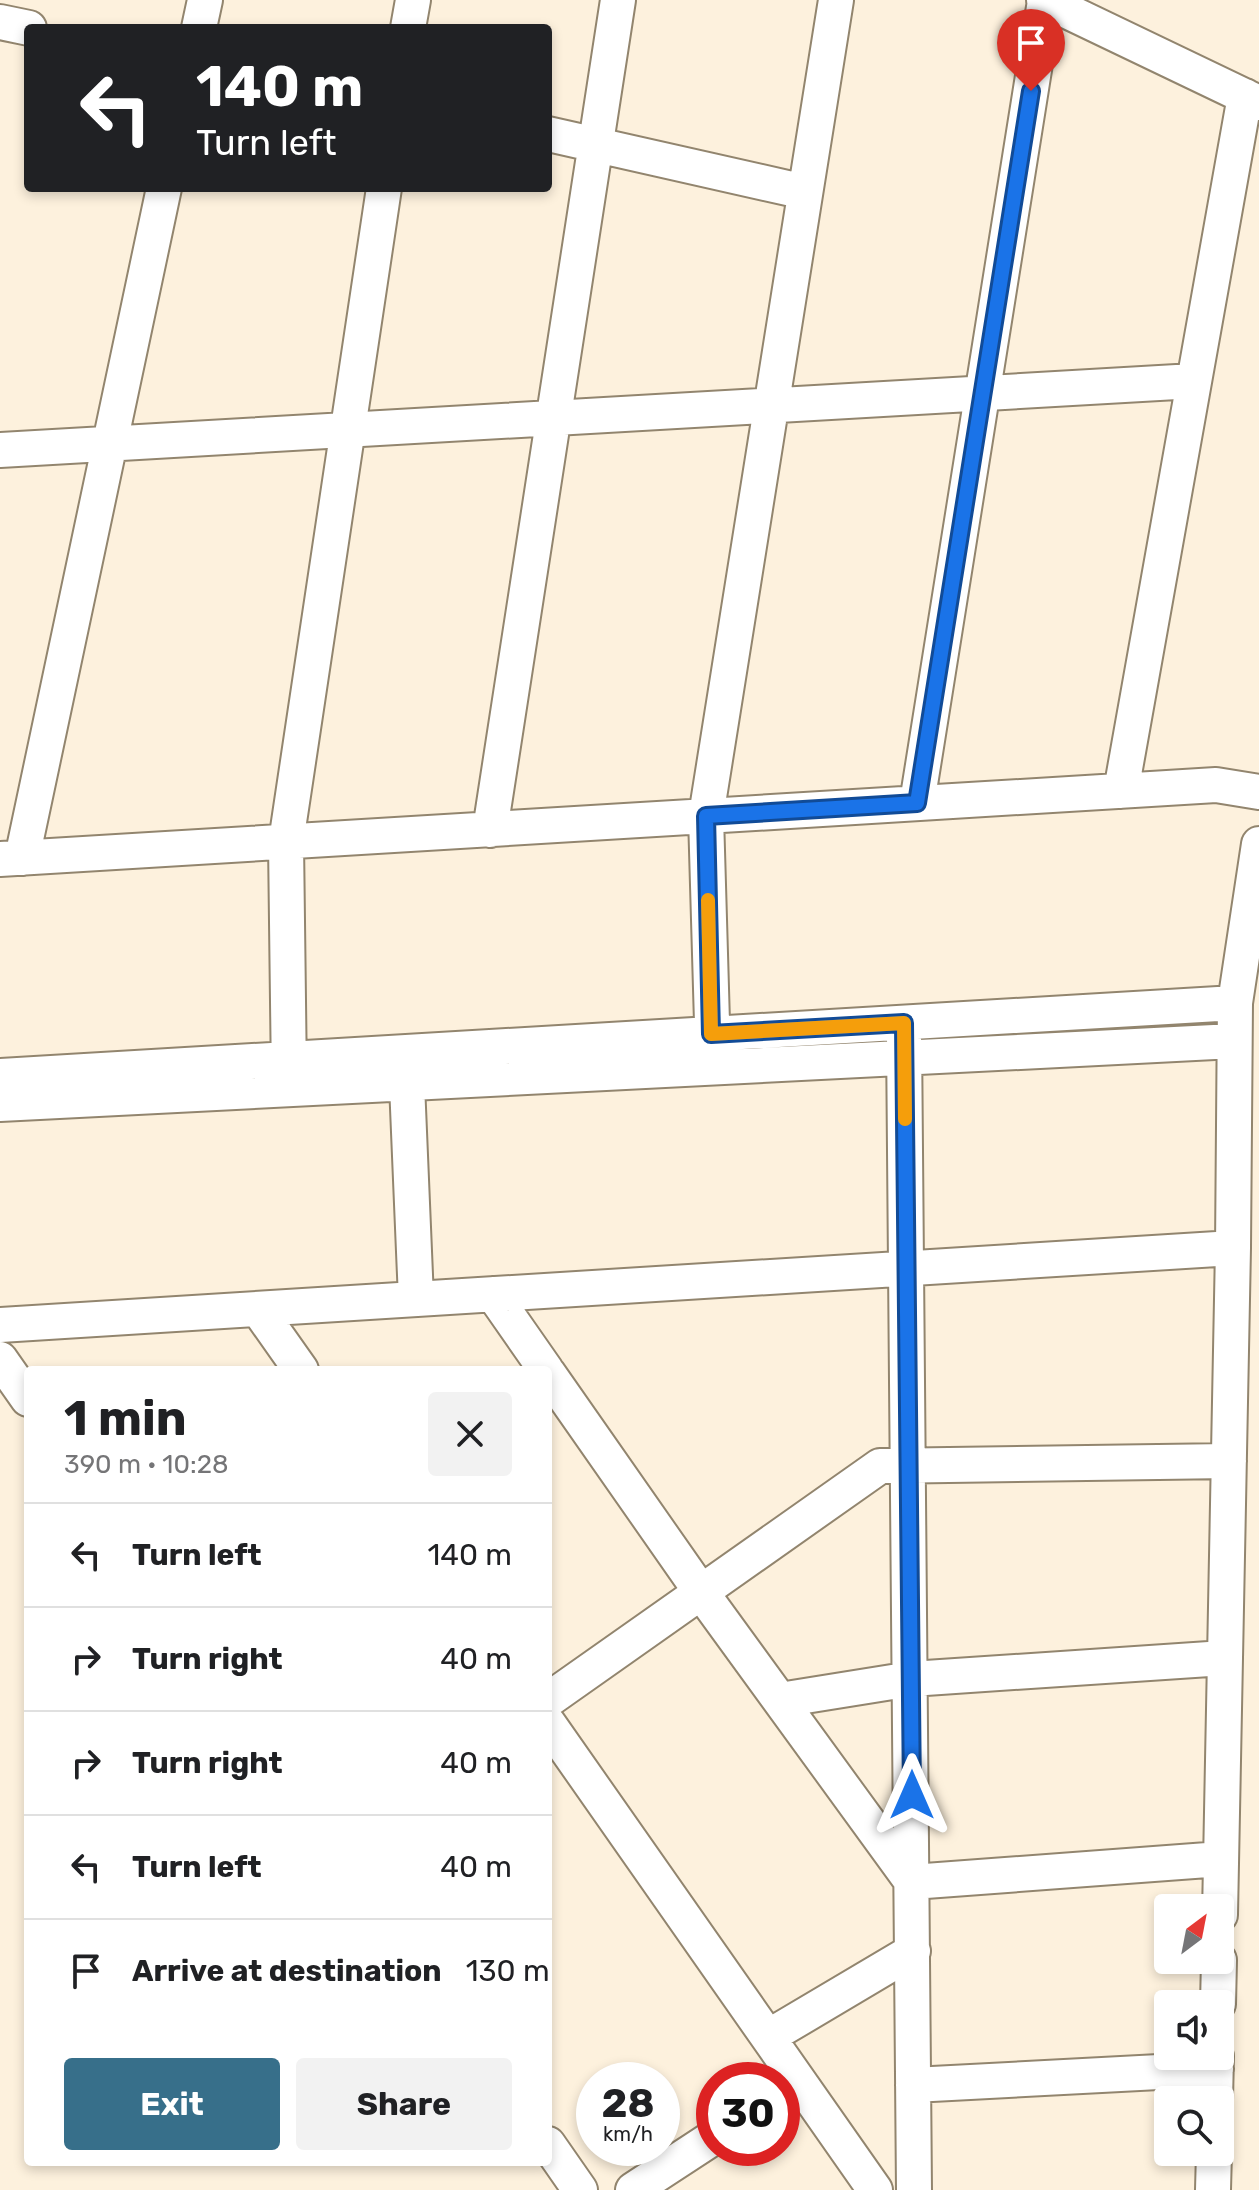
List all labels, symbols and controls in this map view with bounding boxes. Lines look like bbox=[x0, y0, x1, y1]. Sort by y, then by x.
pin bbox=[997, 9, 1065, 91]
icon: arrive bbox=[1009, 21, 1053, 65]
text: 140 m bbox=[196, 54, 363, 120]
icon: left bbox=[64, 56, 168, 160]
text: Turn left bbox=[196, 121, 337, 164]
text: 1 min bbox=[64, 1390, 187, 1447]
button: close bbox=[428, 1392, 512, 1476]
text: 390 m · 10:28 bbox=[64, 1449, 228, 1480]
icon: left bbox=[64, 1533, 108, 1577]
text: Turn left bbox=[132, 1537, 262, 1573]
text: 140 m bbox=[427, 1537, 512, 1573]
icon: right bbox=[64, 1637, 108, 1681]
text: Turn right bbox=[132, 1641, 283, 1677]
text: 40 m bbox=[440, 1641, 512, 1677]
icon: right bbox=[64, 1741, 108, 1785]
text: Turn right bbox=[132, 1745, 283, 1781]
text: 40 m bbox=[440, 1745, 512, 1781]
position arrow bbox=[870, 1753, 954, 1837]
icon: left bbox=[64, 1845, 108, 1889]
text: Turn left bbox=[132, 1849, 262, 1885]
text: 40 m bbox=[440, 1849, 512, 1885]
north arrow bbox=[1154, 1894, 1234, 1974]
map controls bbox=[1154, 1894, 1234, 2166]
icon: arrive bbox=[64, 1949, 108, 1993]
text: Arrive at destination bbox=[132, 1953, 442, 1989]
text: 130 m bbox=[466, 1953, 550, 1989]
button: sound bbox=[1154, 1990, 1234, 2070]
button: Exit bbox=[64, 2058, 280, 2150]
button: Share bbox=[296, 2058, 512, 2150]
speed limit sign: 30 bbox=[696, 2062, 800, 2166]
text: 28 bbox=[601, 2080, 655, 2127]
button: search bbox=[1154, 2086, 1234, 2166]
text: km/h bbox=[603, 2122, 653, 2146]

